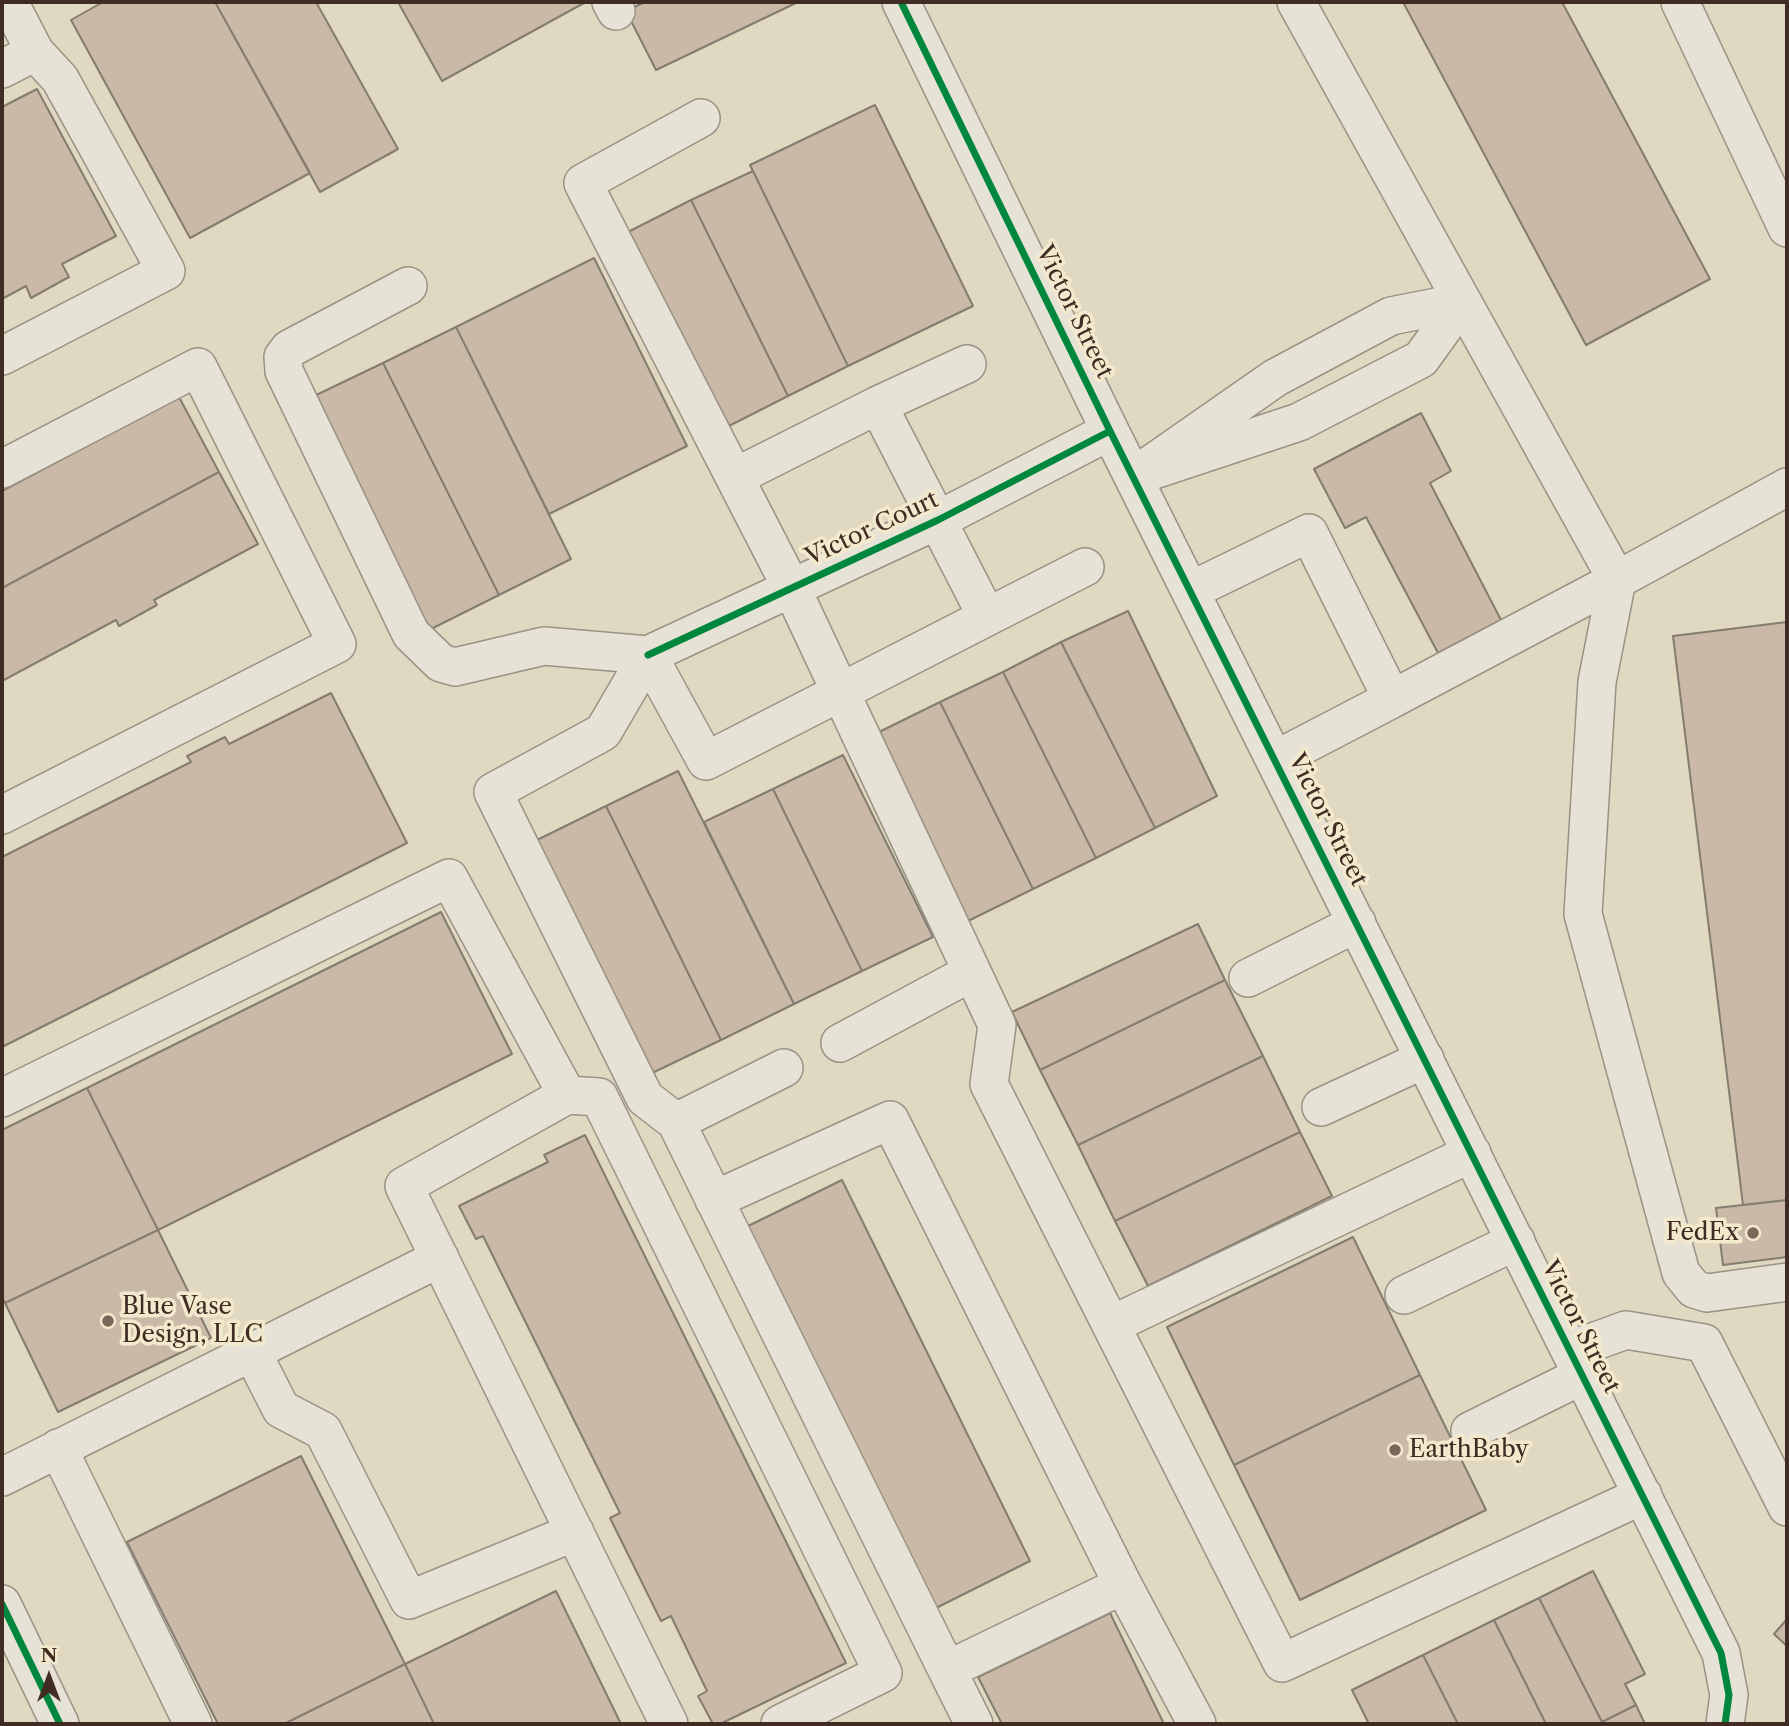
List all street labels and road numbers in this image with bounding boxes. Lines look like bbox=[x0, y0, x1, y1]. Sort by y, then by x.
street label: Victor Street bbox=[1029, 241, 1119, 383]
street label: Victor Court bbox=[801, 486, 943, 572]
street label: Victor Street bbox=[1281, 749, 1373, 891]
street label: Victor Street bbox=[1534, 1256, 1626, 1398]

